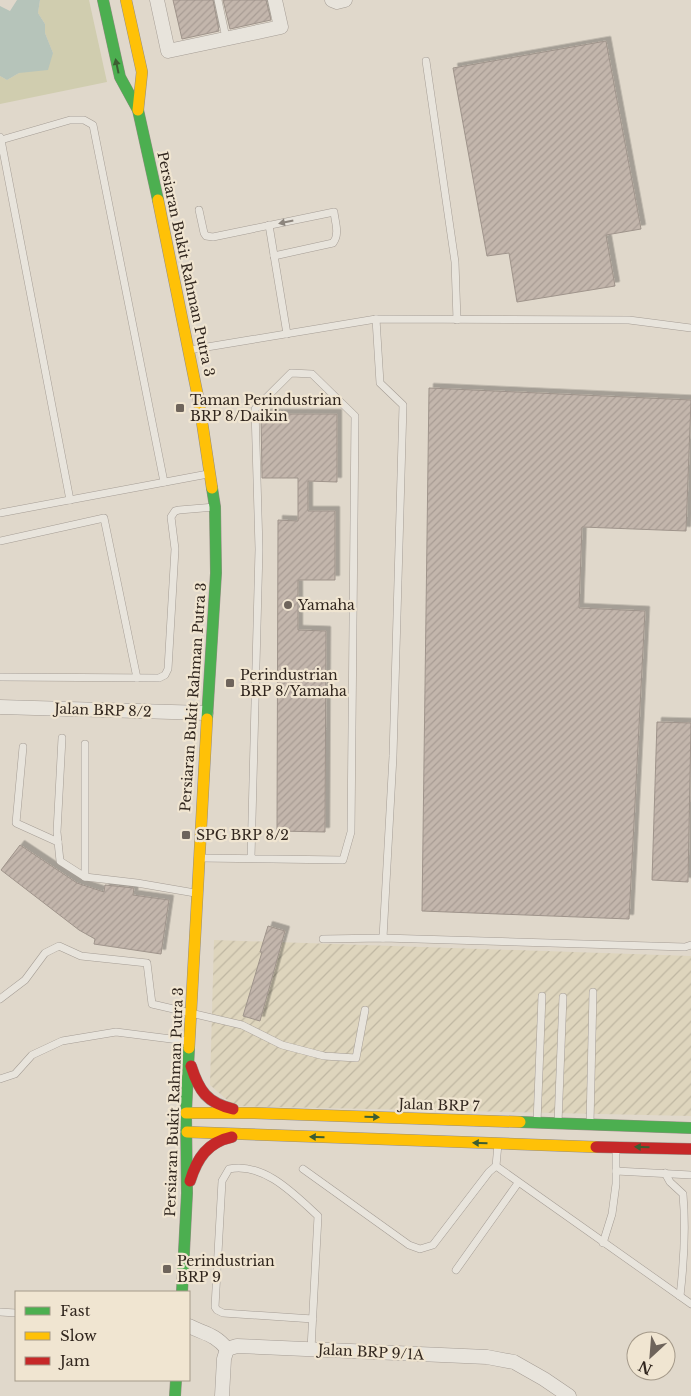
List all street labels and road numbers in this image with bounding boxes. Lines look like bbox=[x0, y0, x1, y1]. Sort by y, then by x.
street label: Persiaran Bukit Rahman Putra 3 bbox=[153, 150, 219, 378]
street label: Persiaran Bukit Rahman Putra 3 bbox=[176, 582, 210, 812]
street label: Jalan BRP 8/2 bbox=[52, 699, 152, 721]
street label: Persiaran Bukit Rahman Putra 3 bbox=[161, 987, 187, 1217]
street label: Jalan BRP 7 bbox=[396, 1095, 481, 1115]
street label: Jalan BRP 9/1A bbox=[316, 1340, 425, 1364]

